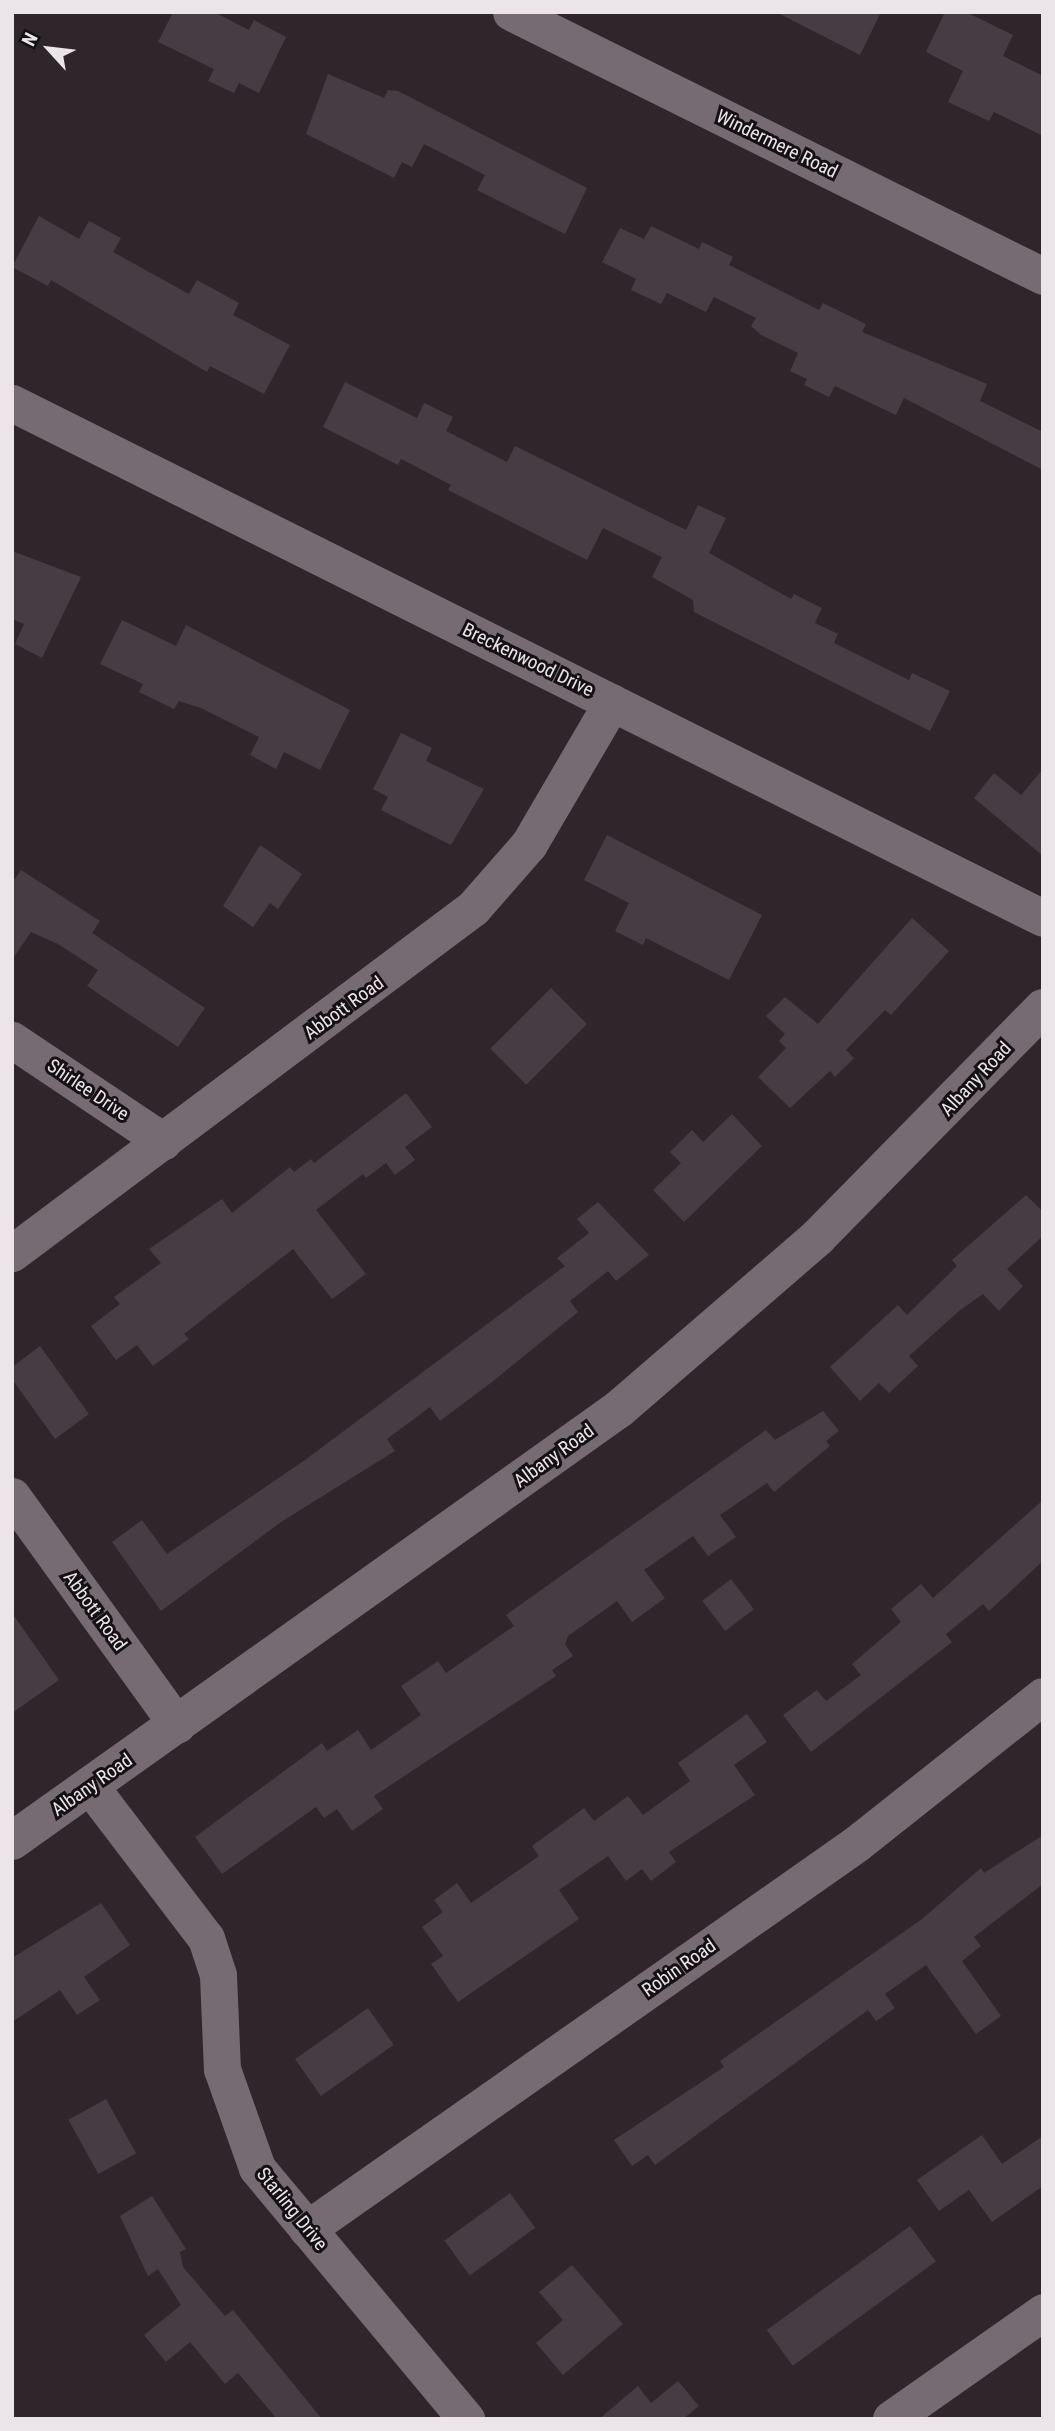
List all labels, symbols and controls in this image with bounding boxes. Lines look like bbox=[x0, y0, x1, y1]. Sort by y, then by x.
north arrow bbox=[14, 14, 84, 84]
text: N bbox=[17, 29, 43, 50]
street label: Windermere Road bbox=[713, 105, 841, 183]
street label: Breckenwood Drive bbox=[459, 618, 597, 702]
street label: Abbott Road bbox=[300, 971, 388, 1045]
street label: Albany Road bbox=[936, 1037, 1016, 1121]
street label: Shirlee Drive bbox=[43, 1054, 133, 1126]
street label: Albany Road bbox=[510, 1419, 598, 1493]
street label: Abbott Road bbox=[58, 1567, 132, 1655]
street label: Albany Road bbox=[47, 1749, 137, 1821]
street label: Robin Road bbox=[638, 1934, 720, 2002]
street label: Starling Drive bbox=[252, 2163, 332, 2255]

